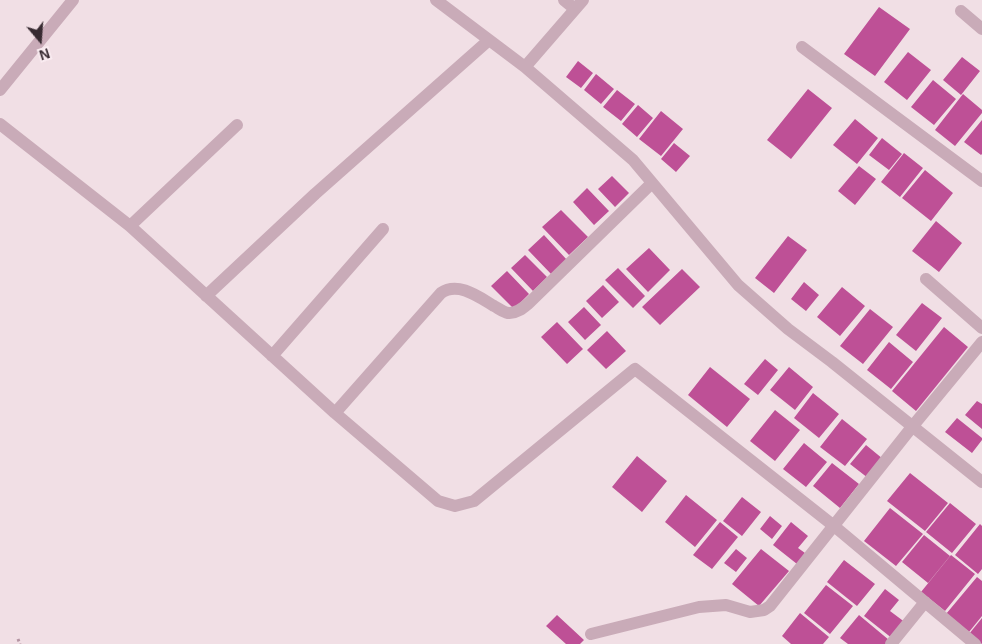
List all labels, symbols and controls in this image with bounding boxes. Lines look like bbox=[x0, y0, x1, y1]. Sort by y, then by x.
north arrow bbox=[15, 15, 65, 65]
text: N bbox=[37, 45, 52, 63]

